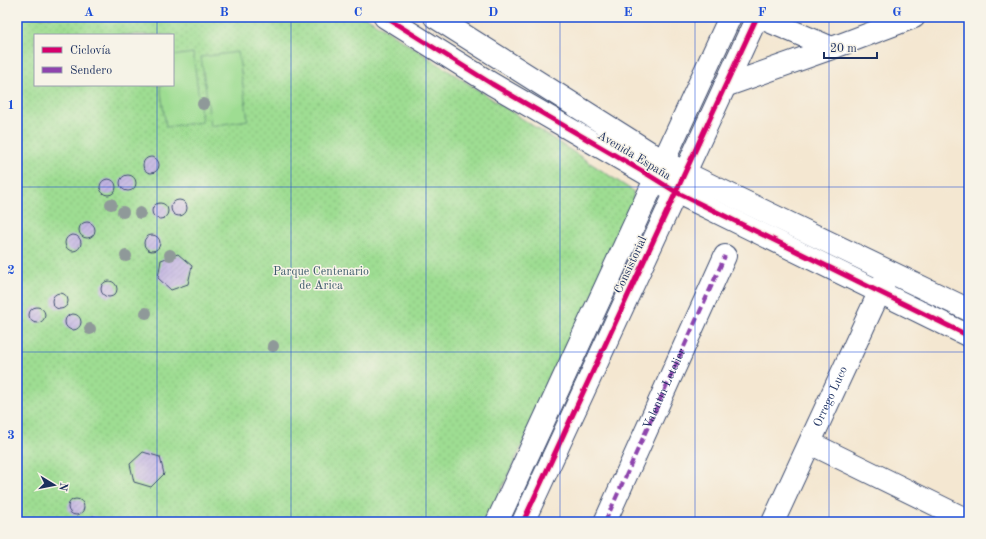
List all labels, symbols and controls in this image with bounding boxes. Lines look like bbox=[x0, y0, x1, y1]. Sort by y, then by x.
text: A bbox=[84, 6, 94, 19]
text: B bbox=[219, 6, 229, 19]
text: C bbox=[354, 6, 362, 19]
text: D bbox=[488, 6, 498, 19]
text: E bbox=[624, 6, 633, 19]
text: F bbox=[758, 6, 767, 19]
text: G bbox=[892, 6, 902, 19]
legend bbox=[34, 34, 174, 86]
scale bar bbox=[824, 34, 877, 60]
text: 20 m bbox=[830, 43, 857, 55]
text: Ciclovía bbox=[70, 45, 111, 57]
text: Sendero bbox=[70, 65, 112, 77]
text: 1 bbox=[7, 99, 15, 112]
street label: Avenida España bbox=[595, 129, 673, 183]
street label: Consistorial bbox=[613, 235, 649, 295]
text: 2 bbox=[7, 264, 15, 277]
park label: Parque Centenario de Arica bbox=[273, 266, 369, 292]
street label: Valentín Letelier bbox=[642, 347, 688, 431]
street label: Orrego Luco bbox=[812, 365, 850, 429]
text: 3 bbox=[7, 429, 15, 442]
north arrow bbox=[34, 465, 74, 505]
text: N bbox=[56, 481, 69, 492]

